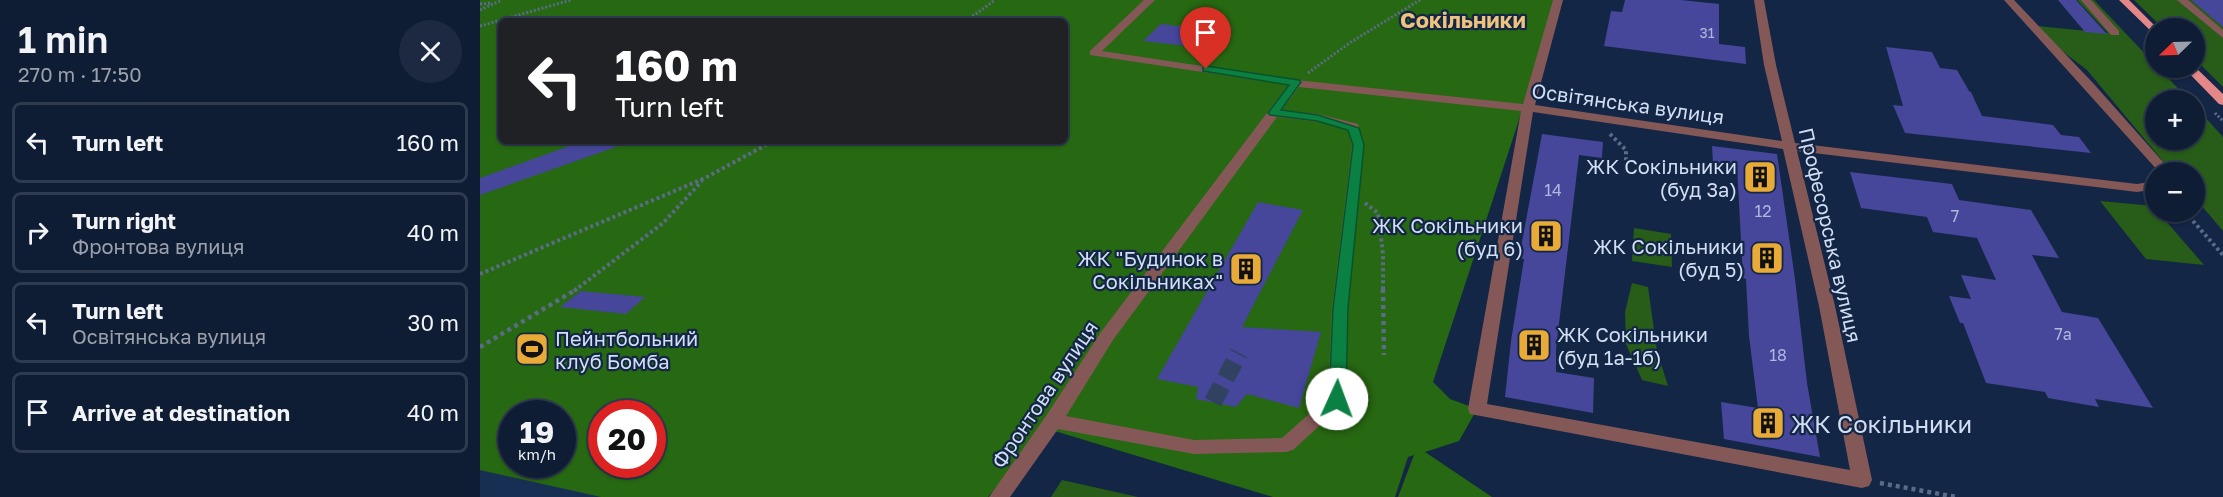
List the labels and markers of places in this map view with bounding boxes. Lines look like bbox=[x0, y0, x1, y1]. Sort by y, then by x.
pin bbox=[1180, 7, 1231, 69]
place label: ЖК Сокільники (буд 3а) bbox=[1586, 154, 1737, 201]
building icon: ЖК Сокільники (буд 3а) bbox=[1742, 159, 1778, 195]
place label: ЖК Сокільники (буд 6) bbox=[1372, 213, 1523, 260]
building icon: ЖК Сокільники (буд 6) bbox=[1528, 218, 1564, 254]
place label: ЖК Сокільники (буд 5) bbox=[1593, 234, 1744, 281]
building icon: ЖК Сокільники (буд 5) bbox=[1749, 240, 1785, 276]
place label: ЖК "Будинок в Сокільниках" bbox=[1077, 246, 1223, 293]
building icon: ЖК "Будинок в Сокільниках" bbox=[1228, 251, 1264, 287]
place label: ЖК Сокільники (буд 1а-1б) bbox=[1557, 322, 1708, 369]
place label: Пейнтбольний клуб Бомба bbox=[555, 326, 698, 373]
building icon: ЖК Сокільники (буд 1а-1б) bbox=[1516, 327, 1552, 363]
sports icon: Пейнтбольний клуб Бомба bbox=[514, 331, 550, 367]
building icon: ЖК Сокільники bbox=[1750, 405, 1786, 441]
place label: ЖК Сокільники bbox=[1791, 409, 1972, 438]

